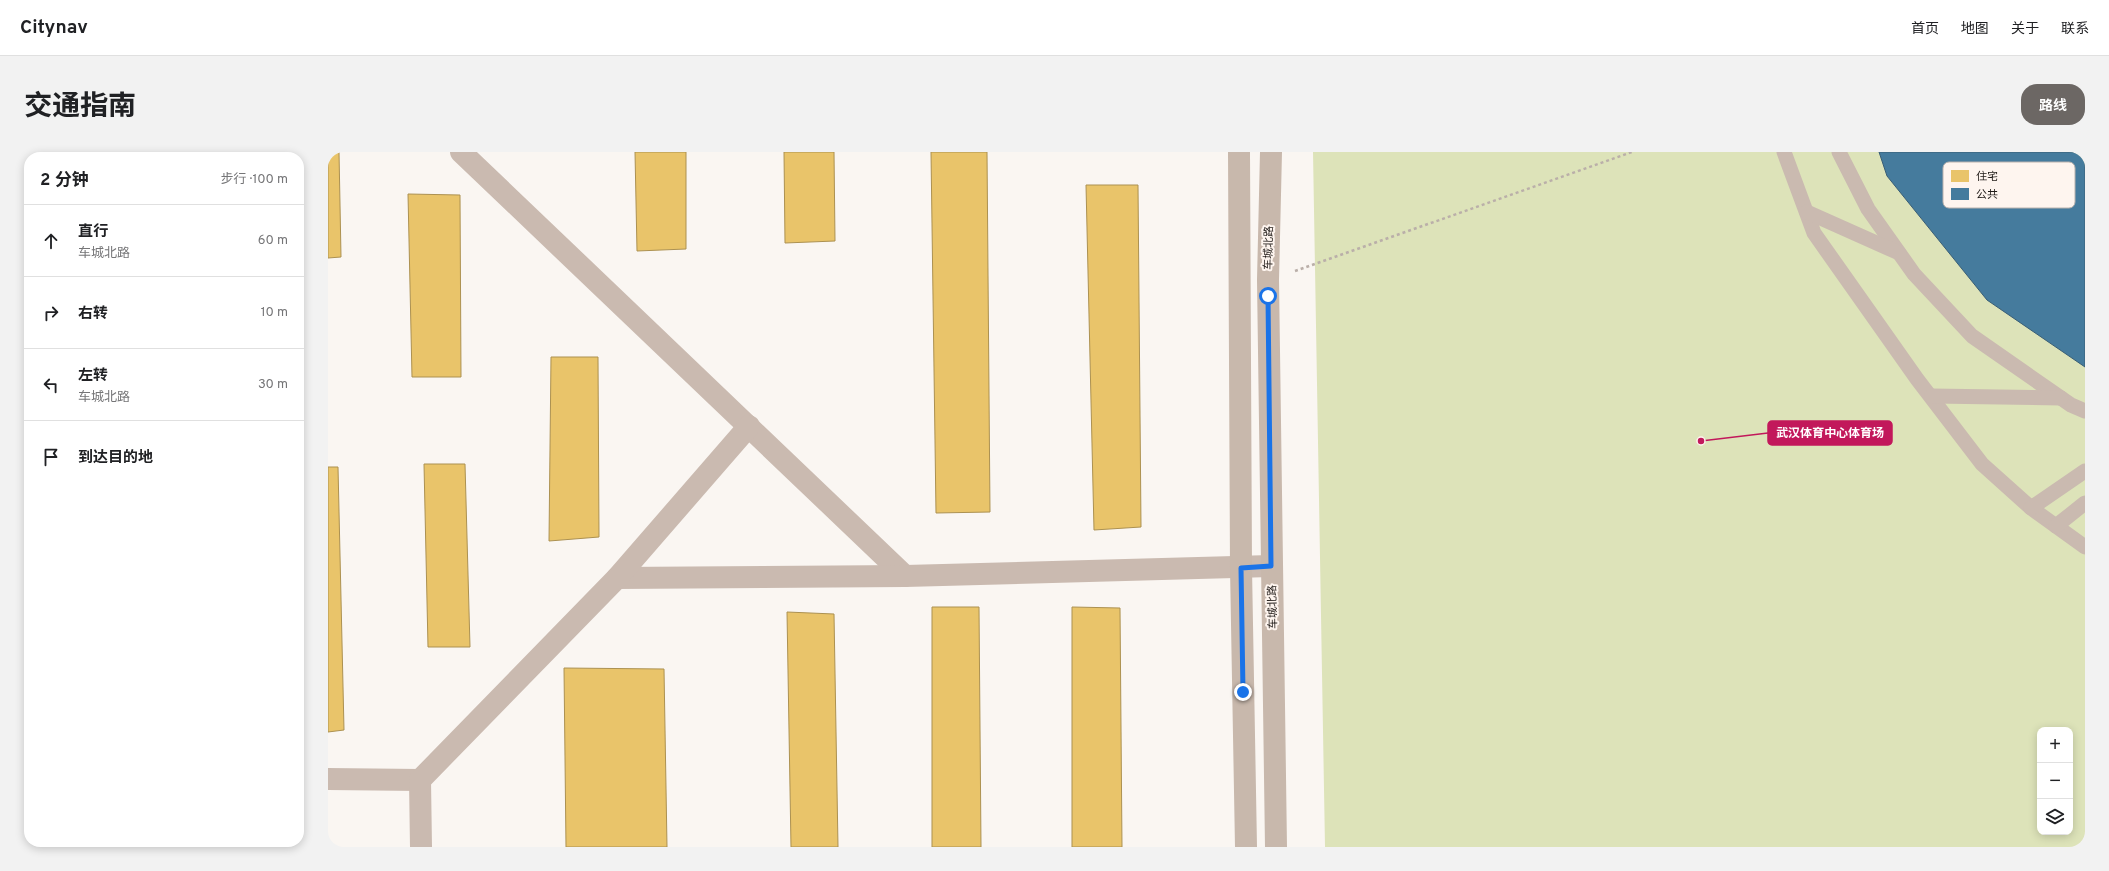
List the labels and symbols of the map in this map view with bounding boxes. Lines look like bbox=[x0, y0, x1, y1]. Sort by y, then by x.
legend bbox=[1943, 162, 2075, 208]
text: 住宅 bbox=[1976, 170, 1998, 184]
text: 公共 bbox=[1976, 188, 1998, 202]
street label: 车城北路 bbox=[1262, 226, 1276, 270]
route start bbox=[1259, 287, 1277, 305]
callout: 武汉体育中心体育场 bbox=[1768, 421, 1892, 445]
text: 武汉体育中心体育场 bbox=[1776, 426, 1884, 442]
street label: 车城北路 bbox=[1266, 585, 1280, 629]
route end bbox=[1234, 683, 1252, 701]

